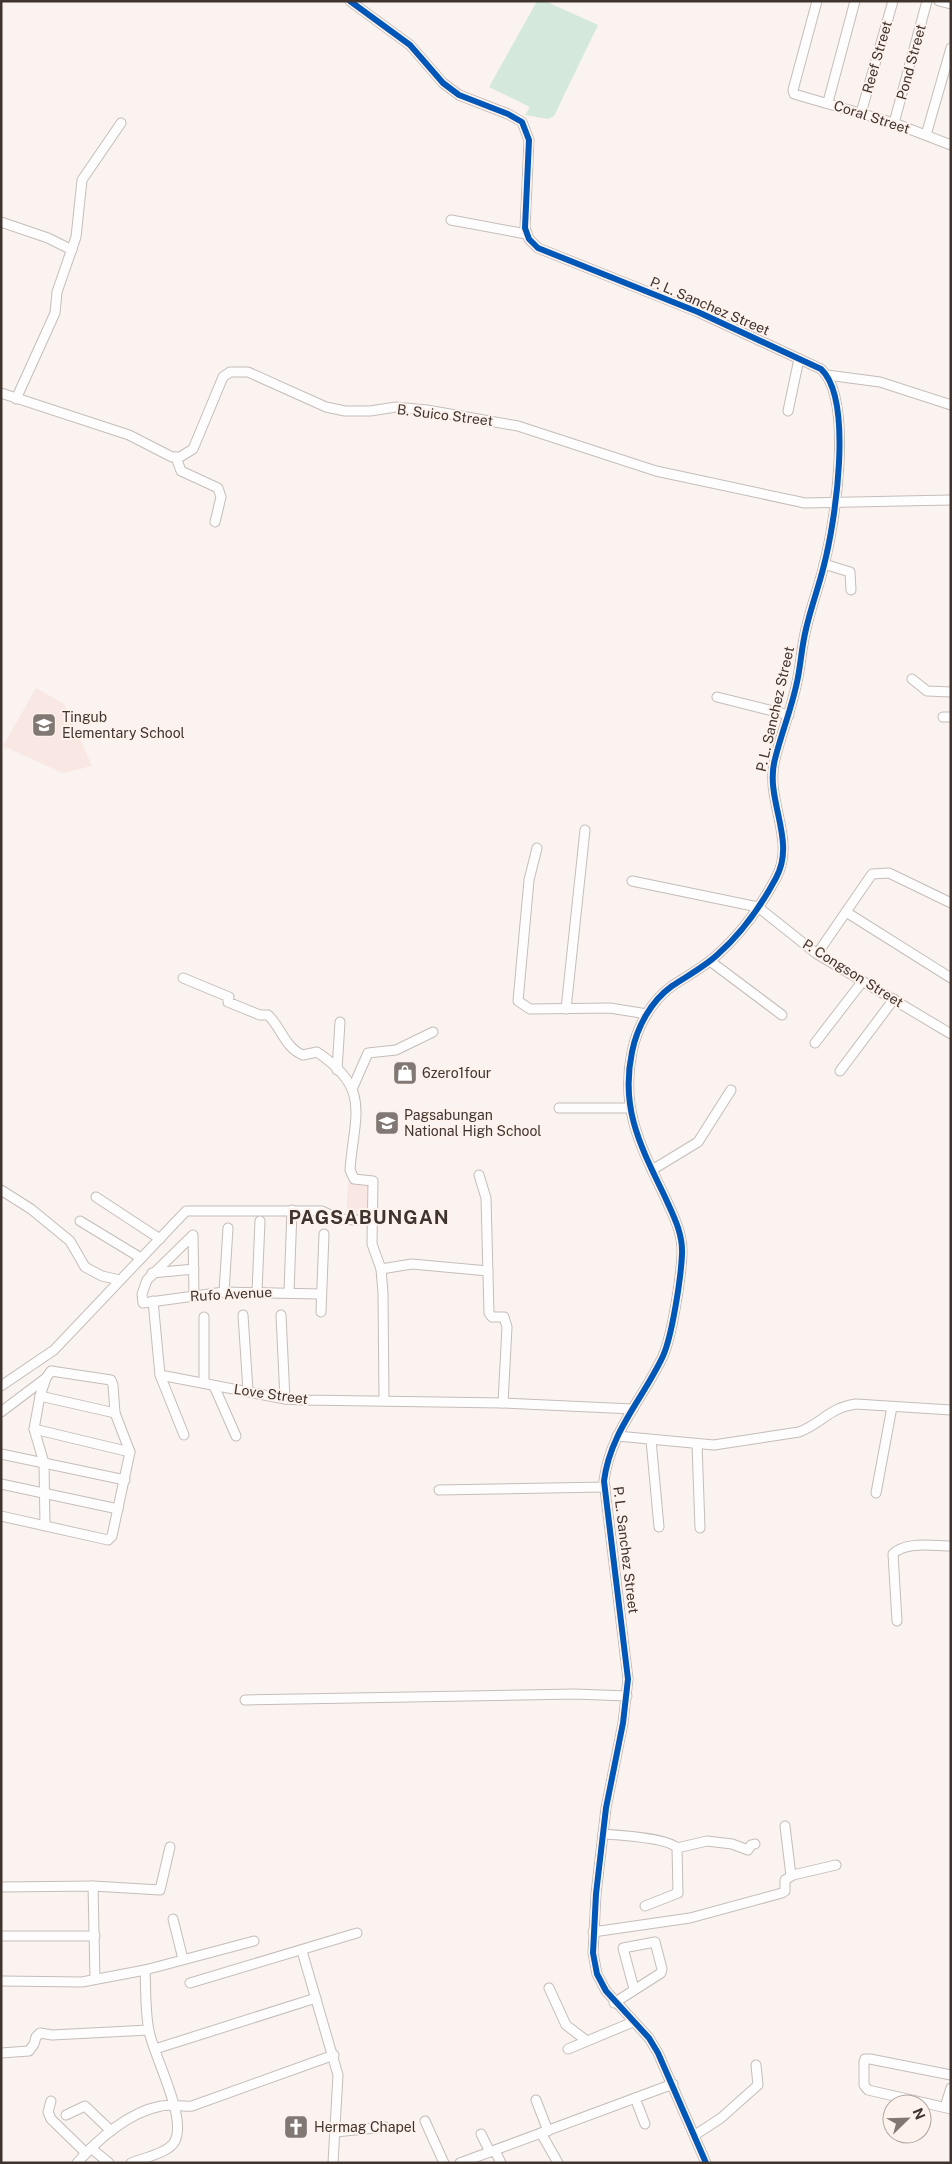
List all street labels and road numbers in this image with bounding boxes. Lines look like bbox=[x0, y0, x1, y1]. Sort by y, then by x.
street label: Reef Street bbox=[859, 19, 895, 95]
street label: Pond Street bbox=[893, 23, 929, 101]
street label: Coral Street bbox=[832, 97, 912, 137]
street label: P. L. Sanchez Street bbox=[648, 274, 772, 338]
street label: B. Suico Street bbox=[396, 401, 494, 429]
street label: P. L. Sanchez Street bbox=[753, 645, 797, 773]
street label: P. Congson Street bbox=[800, 936, 906, 1010]
street label: Rufo Avenue bbox=[190, 1284, 273, 1304]
street label: Love Street bbox=[233, 1381, 309, 1407]
street label: P. L. Sanchez Street bbox=[610, 1485, 642, 1615]

